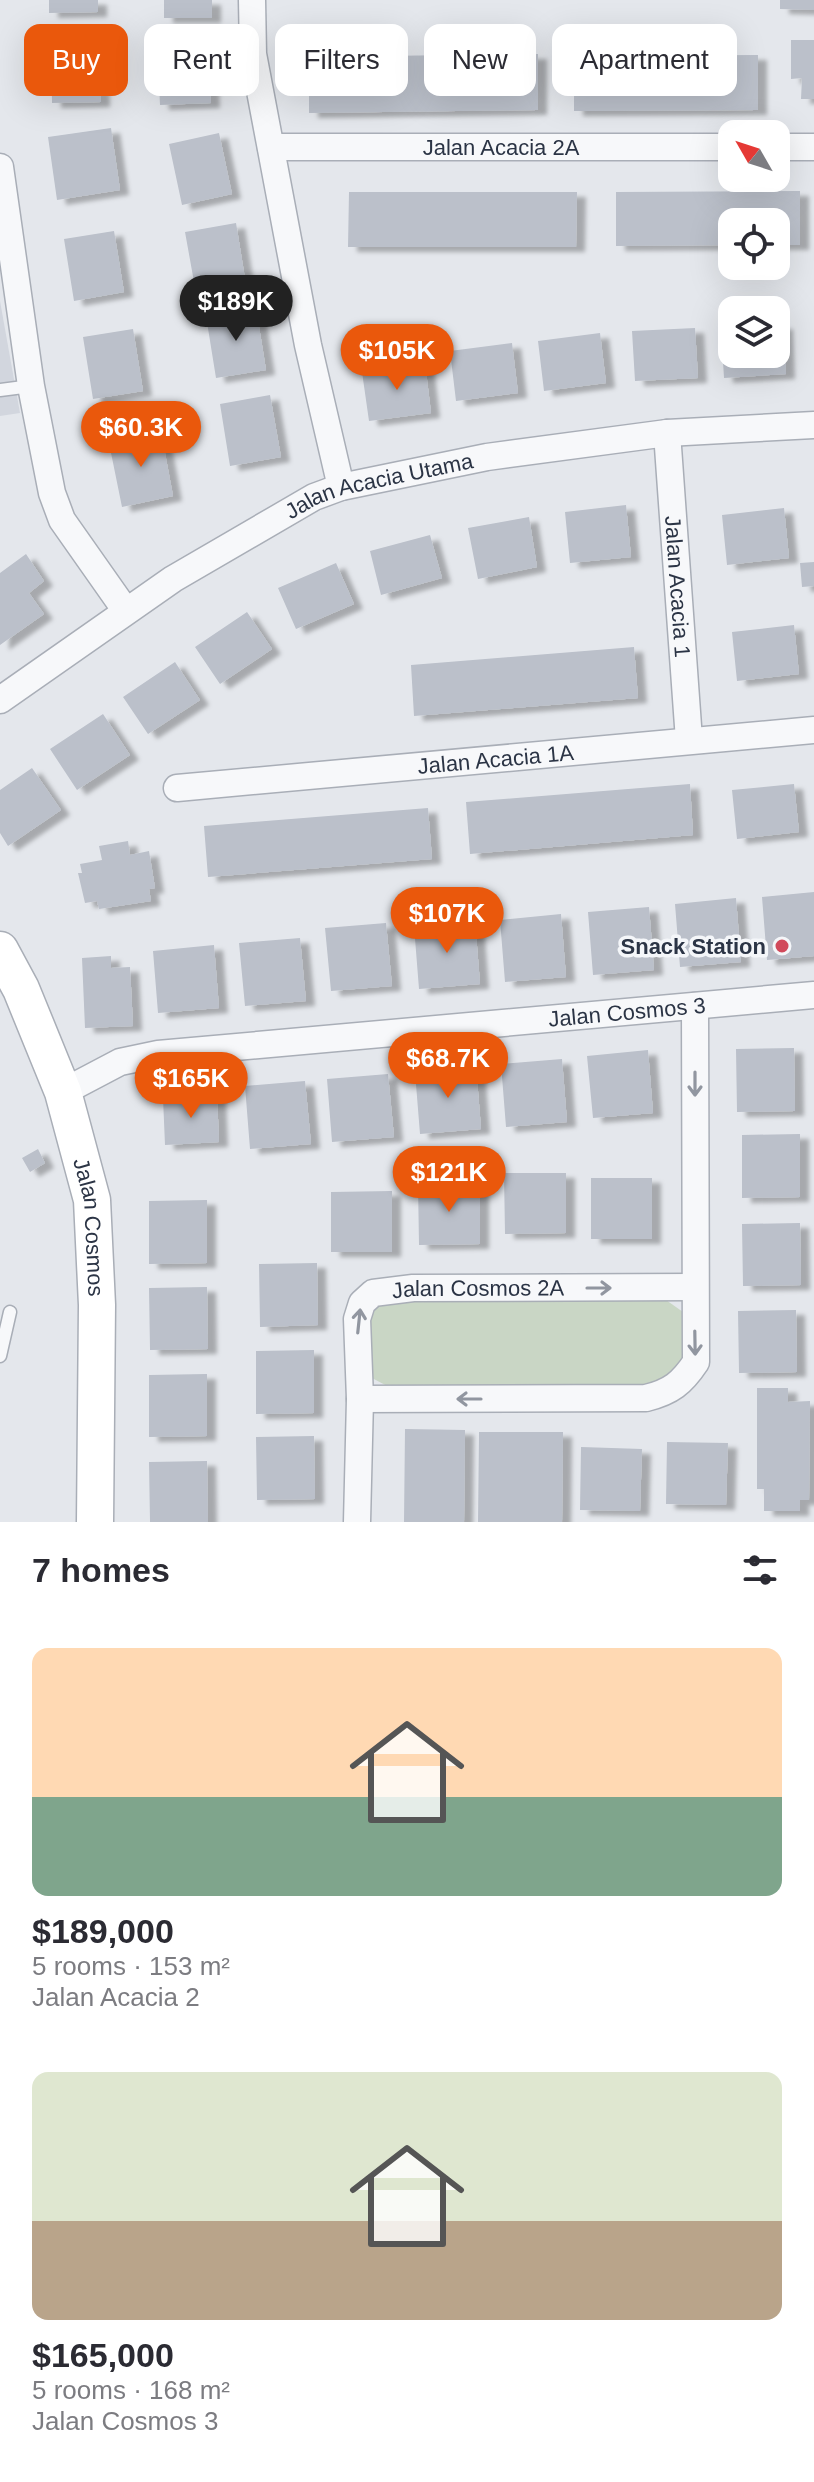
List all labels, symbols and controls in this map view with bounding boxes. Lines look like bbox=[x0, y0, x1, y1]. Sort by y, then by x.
chip: Buy bbox=[24, 24, 128, 96]
chip: Rent bbox=[144, 24, 259, 96]
chip: Filters bbox=[275, 24, 408, 96]
chip: New bbox=[424, 24, 536, 96]
chip: Apartment bbox=[552, 24, 737, 96]
north arrow bbox=[718, 120, 790, 192]
map controls bbox=[718, 120, 790, 368]
street label: Jalan Acacia 2A bbox=[423, 135, 580, 160]
button: locate bbox=[718, 208, 790, 280]
pin: $189K bbox=[180, 275, 292, 343]
text: $189K bbox=[198, 286, 274, 316]
button: layers bbox=[718, 296, 790, 368]
pin: $105K bbox=[341, 324, 453, 392]
text: $105K bbox=[359, 335, 435, 365]
pin: $60.3K bbox=[76, 401, 206, 469]
text: $60.3K bbox=[99, 412, 183, 442]
street label: Jalan Acacia Utama bbox=[280, 448, 476, 524]
street label: Jalan Acacia 1 bbox=[660, 515, 696, 658]
street label: Jalan Acacia 1A bbox=[417, 739, 575, 779]
pin: $107K bbox=[391, 887, 503, 955]
text: $107K bbox=[409, 898, 485, 928]
place label: Snack Station bbox=[621, 934, 766, 959]
marker: Snack Station bbox=[773, 937, 791, 955]
street label: Jalan Cosmos 3 bbox=[547, 992, 707, 1031]
pin: $68.7K bbox=[383, 1032, 513, 1100]
text: $68.7K bbox=[406, 1043, 490, 1073]
pin: $165K bbox=[135, 1052, 247, 1120]
text: $165K bbox=[153, 1063, 229, 1093]
one-way arrow bbox=[687, 1070, 703, 1097]
pin: $121K bbox=[393, 1146, 505, 1214]
street label: Jalan Cosmos bbox=[69, 1155, 109, 1297]
text: $121K bbox=[411, 1157, 487, 1187]
street label: Jalan Cosmos 2A bbox=[390, 1275, 565, 1303]
one-way arrow bbox=[585, 1280, 612, 1296]
one-way arrow bbox=[352, 1309, 367, 1335]
one-way arrow bbox=[688, 1329, 703, 1356]
one-way arrow bbox=[456, 1391, 483, 1406]
icon: filters bbox=[738, 1548, 782, 1592]
text: 7 homes bbox=[32, 1551, 170, 1589]
icon: home bbox=[335, 1700, 479, 1844]
text: $189,000 bbox=[32, 1912, 174, 1950]
text: 5 rooms · 153 m² bbox=[32, 1951, 230, 1981]
text: Jalan Acacia 2 bbox=[32, 1982, 200, 2012]
icon: home bbox=[335, 2124, 479, 2268]
text: $165,000 bbox=[32, 2336, 174, 2374]
text: 5 rooms · 168 m² bbox=[32, 2375, 230, 2405]
text: Jalan Cosmos 3 bbox=[32, 2406, 218, 2436]

